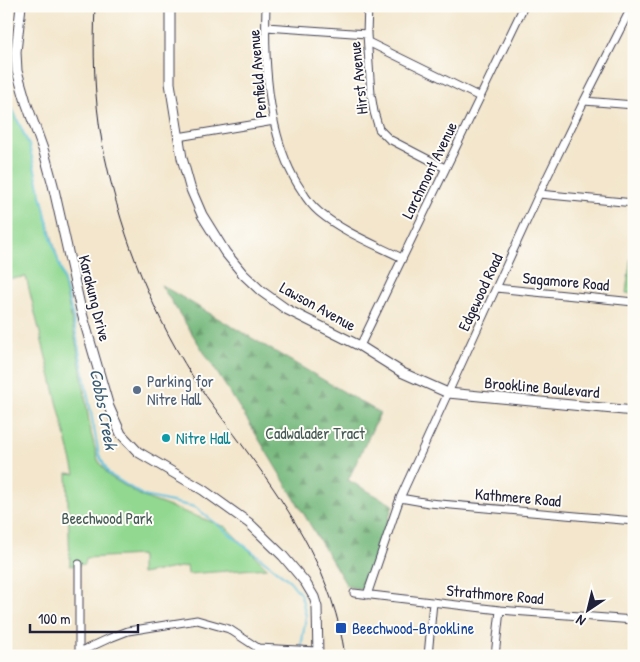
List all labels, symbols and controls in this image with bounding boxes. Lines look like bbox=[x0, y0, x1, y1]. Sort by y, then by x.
street label: Penfield Avenue bbox=[242, 28, 272, 119]
street label: Hirst Avenue bbox=[343, 40, 373, 116]
street label: Larchmont Avenue bbox=[396, 117, 462, 222]
street label: Edgewood Road bbox=[452, 250, 508, 334]
street label: Karakung Drive bbox=[74, 253, 117, 344]
street label: Sagamore Road bbox=[522, 266, 610, 296]
street label: Lawson Avenue bbox=[276, 276, 360, 336]
water label: Cobbs Creek bbox=[84, 367, 124, 453]
place label: Parking for Nitre Hall bbox=[147, 370, 214, 410]
street label: Brookline Boulevard bbox=[483, 371, 601, 403]
marker: Parking for Nitre Hall bbox=[131, 384, 143, 396]
park label: Cadwalader Tract bbox=[265, 422, 365, 444]
place label: Nitre Hall bbox=[176, 427, 231, 449]
marker: Nitre Hall bbox=[160, 432, 172, 444]
street label: Kathmere Road bbox=[474, 482, 562, 512]
park label: Beechwood Park bbox=[62, 507, 153, 529]
street label: Strathmore Road bbox=[446, 579, 544, 609]
north arrow bbox=[562, 584, 612, 634]
scale bar bbox=[30, 602, 138, 634]
text: 100 m bbox=[38, 608, 71, 629]
text: N bbox=[571, 611, 589, 631]
place label: Beechwood-Brookline bbox=[352, 617, 475, 639]
marker: Beechwood-Brookline bbox=[334, 621, 348, 635]

